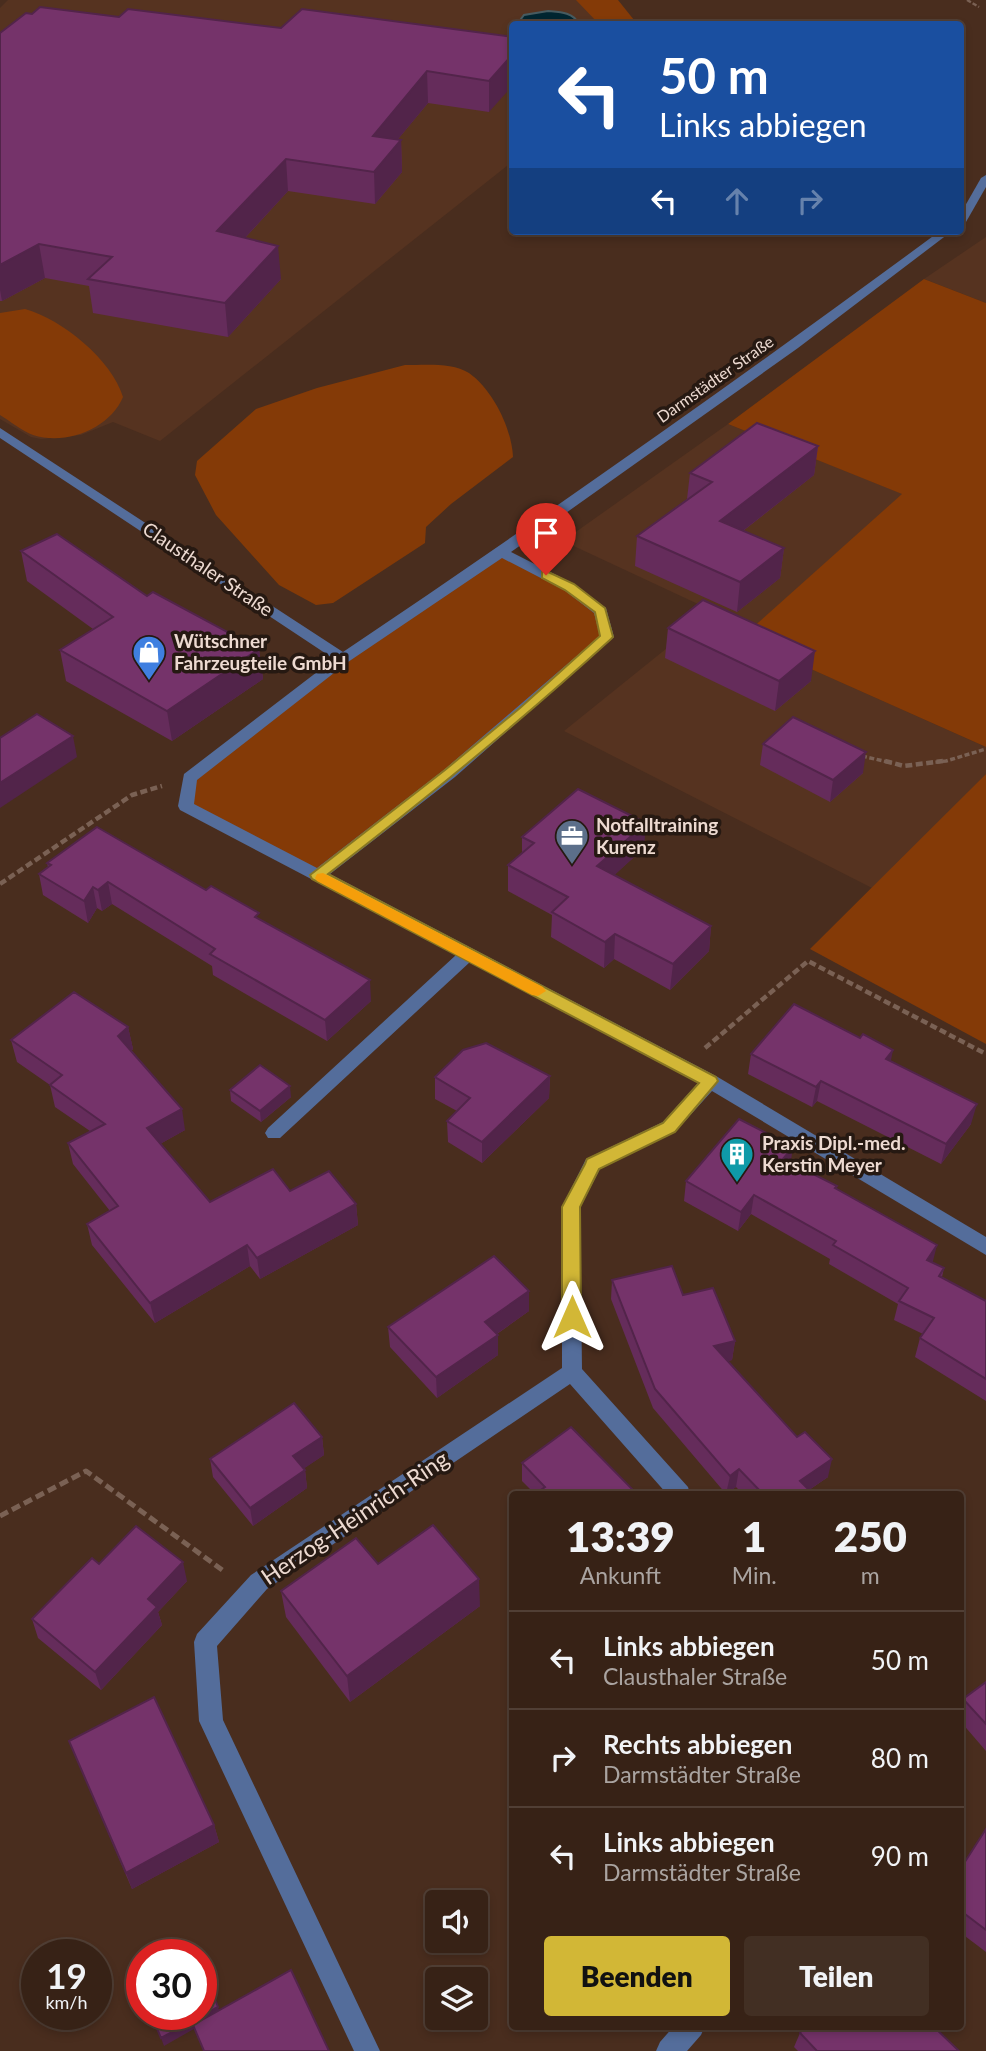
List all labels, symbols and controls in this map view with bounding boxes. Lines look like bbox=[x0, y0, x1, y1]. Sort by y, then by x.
text: 50 m bbox=[659, 46, 769, 104]
icon: left bbox=[544, 49, 635, 140]
text: Links abbiegen bbox=[659, 105, 867, 144]
icon: left bbox=[645, 182, 683, 220]
icon: ahead bbox=[718, 182, 756, 220]
icon: right bbox=[791, 182, 829, 220]
street label: Darmstädter Straße bbox=[653, 331, 777, 426]
pin bbox=[516, 503, 576, 575]
icon: arrive bbox=[527, 514, 565, 552]
street label: Clausthaler Straße bbox=[139, 517, 278, 621]
place label: Wütschner Fahrzeugteile GmbH bbox=[174, 629, 347, 674]
shop icon: Wütschner Fahrzeugteile GmbH bbox=[130, 633, 168, 682]
place label: Notfalltraining Kurenz bbox=[596, 813, 718, 858]
office icon: Notfalltraining Kurenz bbox=[553, 817, 591, 866]
place label: Praxis Dipl.-med. Kerstin Meyer bbox=[762, 1131, 906, 1176]
building icon: Praxis Dipl.-med. Kerstin Meyer bbox=[718, 1135, 756, 1184]
position arrow bbox=[535, 1280, 609, 1354]
street label: Herzog-Heinrich-Ring bbox=[255, 1444, 453, 1590]
text: 13:39 bbox=[566, 1511, 675, 1561]
text: 1 bbox=[742, 1511, 766, 1561]
text: 250 bbox=[834, 1511, 907, 1561]
text: Ankunft bbox=[580, 1561, 661, 1589]
text: Min. bbox=[732, 1561, 777, 1589]
text: m bbox=[861, 1561, 880, 1589]
text: Links abbiegen bbox=[603, 1630, 775, 1662]
icon: left bbox=[544, 1641, 582, 1679]
text: 50 m bbox=[871, 1644, 929, 1676]
text: Clausthaler Straße bbox=[603, 1662, 787, 1690]
text: Rechts abbiegen bbox=[603, 1728, 792, 1760]
icon: right bbox=[544, 1739, 582, 1777]
text: 80 m bbox=[871, 1742, 929, 1774]
text: Darmstädter Straße bbox=[603, 1760, 801, 1788]
text: Links abbiegen bbox=[603, 1826, 775, 1858]
icon: left bbox=[544, 1837, 582, 1875]
text: 90 m bbox=[871, 1840, 929, 1872]
text: Darmstädter Straße bbox=[603, 1858, 801, 1886]
map controls bbox=[425, 1890, 488, 2030]
button: sound bbox=[425, 1890, 488, 1953]
button: Beenden bbox=[544, 1936, 730, 2016]
button: Teilen bbox=[744, 1936, 929, 2016]
speed limit sign: 30 bbox=[126, 1939, 217, 2030]
text: 19 bbox=[46, 1954, 87, 1996]
button: layers bbox=[425, 1967, 488, 2030]
text: km/h bbox=[45, 1991, 88, 2013]

